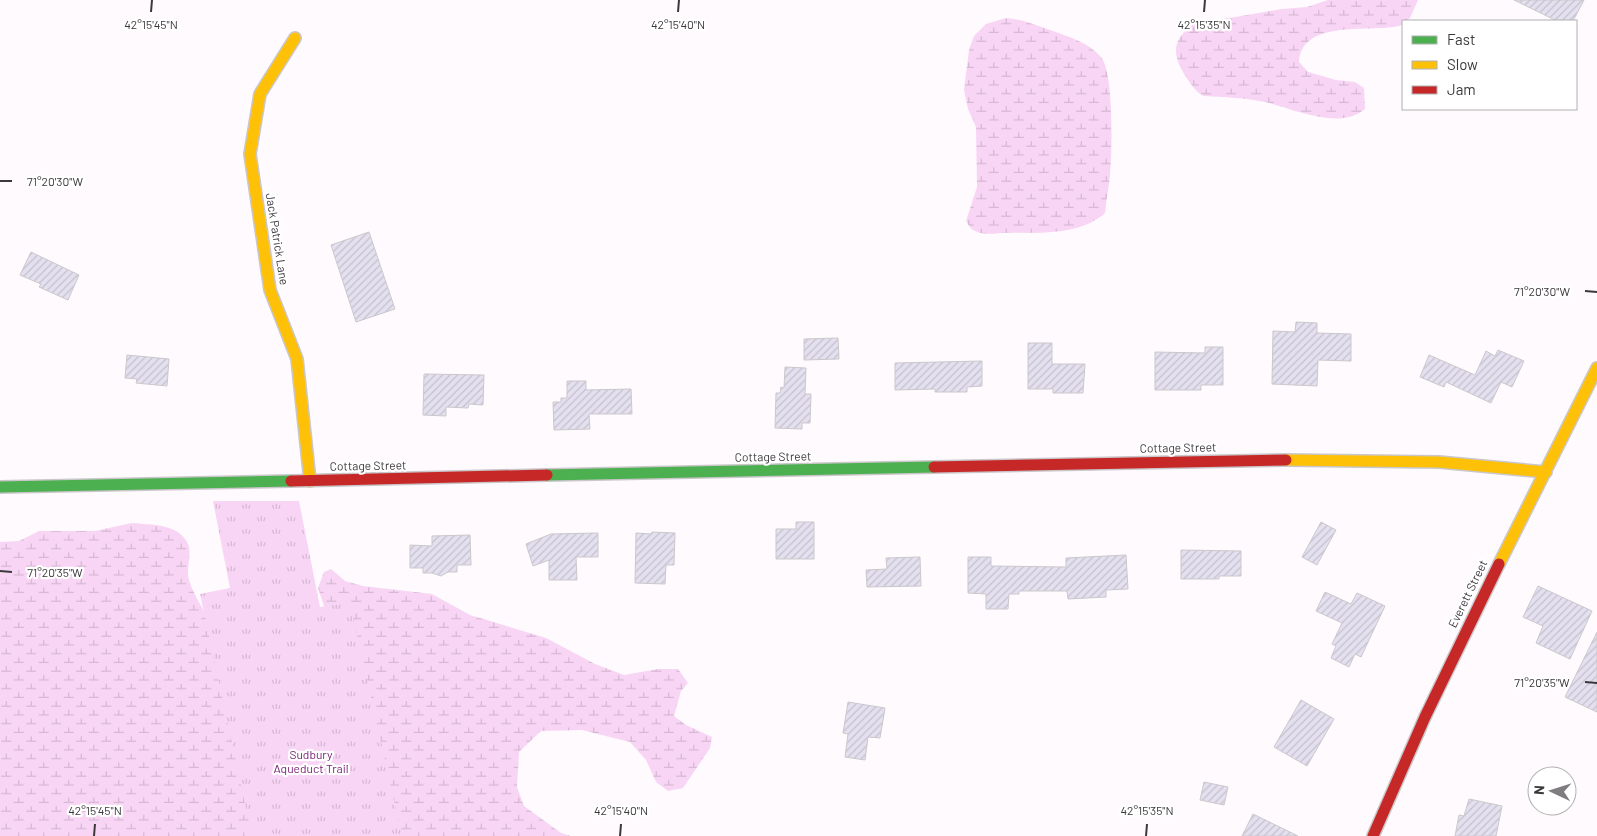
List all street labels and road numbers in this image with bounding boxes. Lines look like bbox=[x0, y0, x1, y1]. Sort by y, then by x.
street label: Jack Patrick Lane bbox=[264, 192, 292, 286]
street label: Cottage Street bbox=[1140, 439, 1216, 455]
street label: Cottage Street bbox=[735, 448, 811, 464]
street label: Cottage Street bbox=[330, 457, 406, 473]
street label: Everett Street bbox=[1445, 557, 1490, 630]

